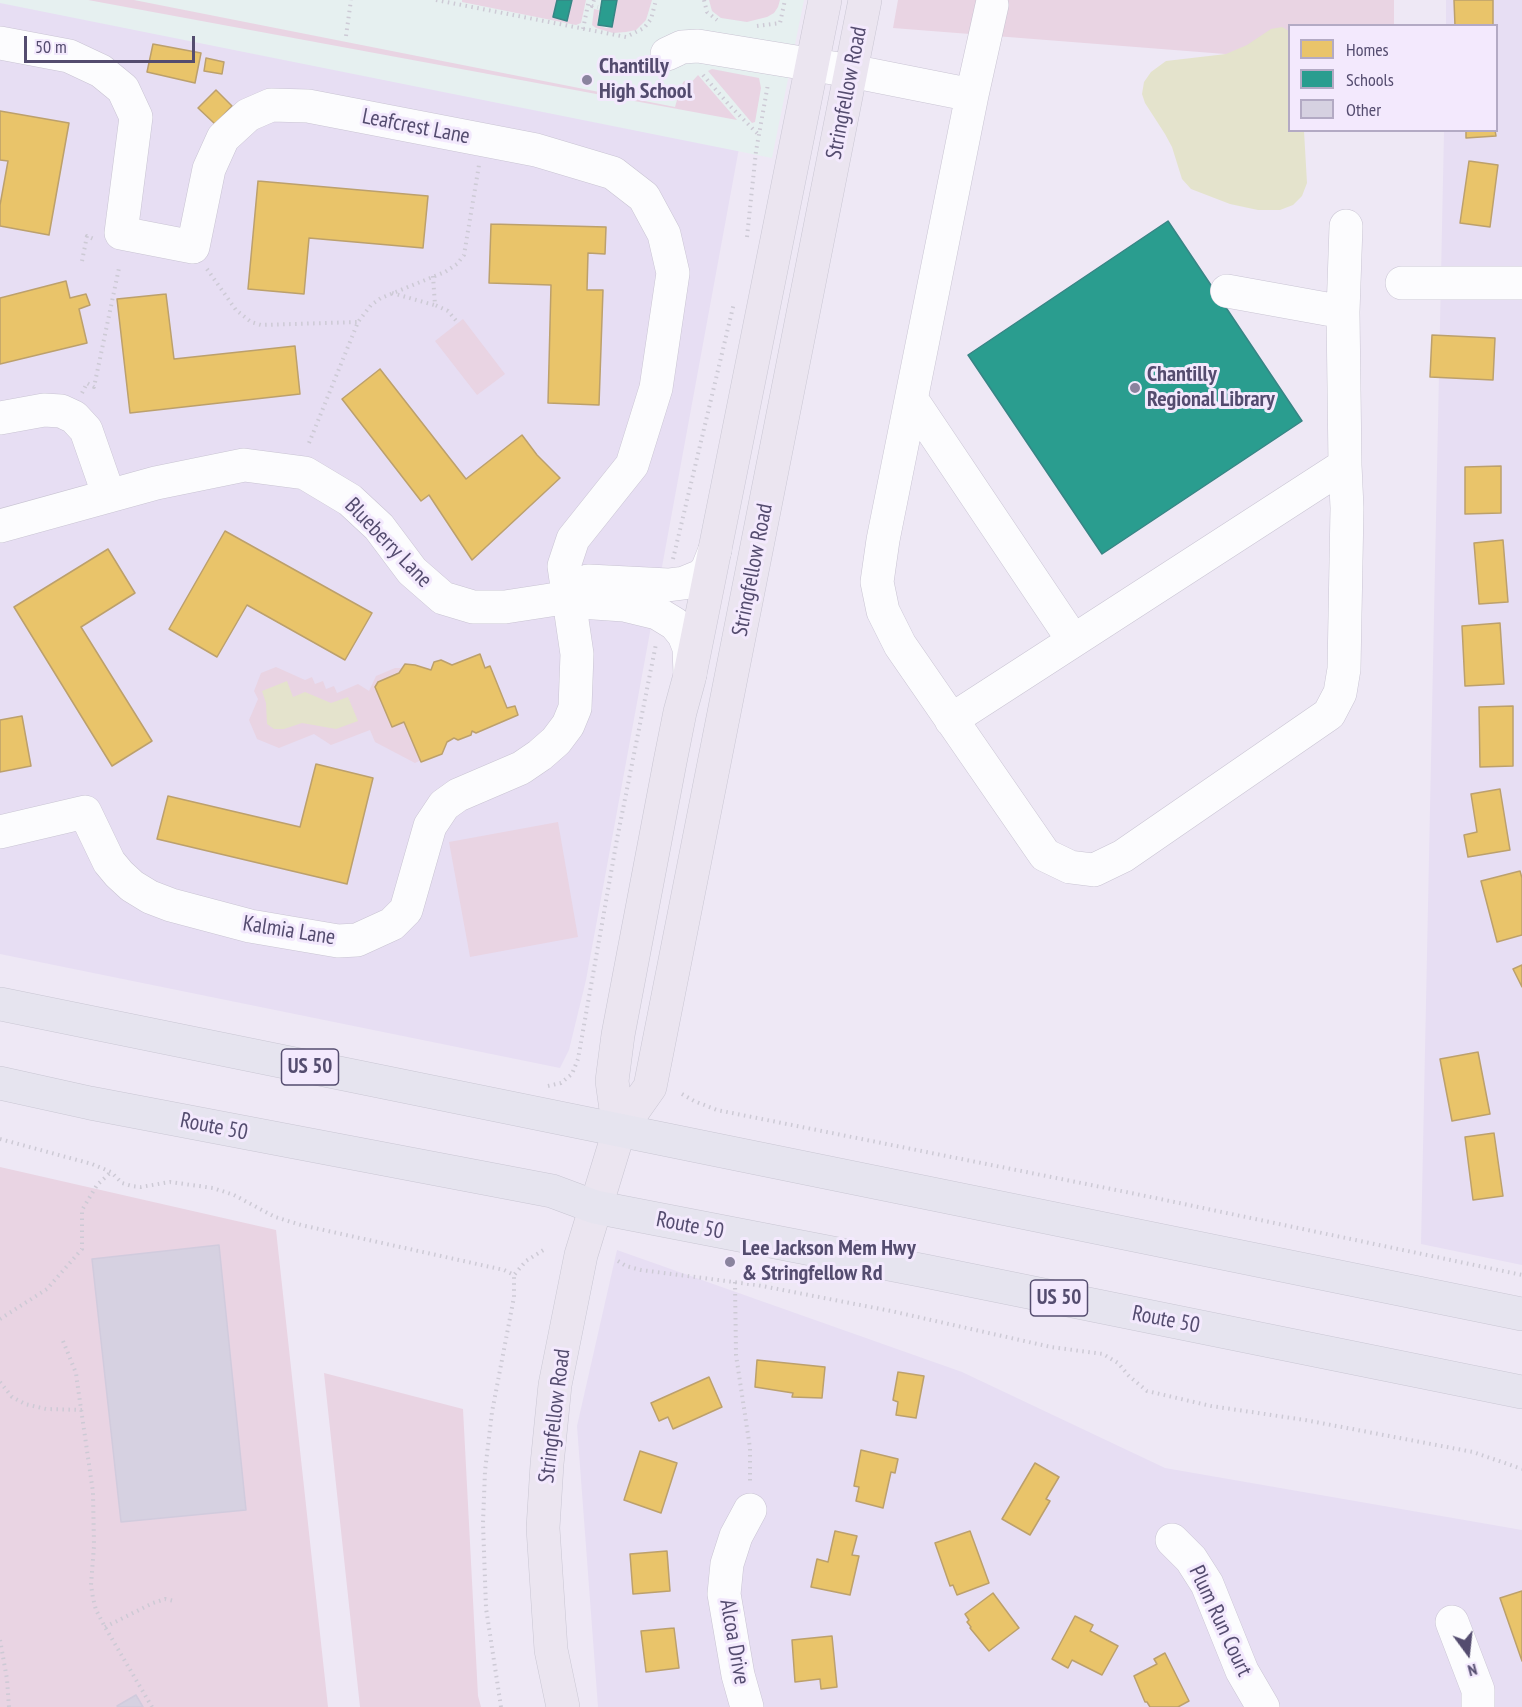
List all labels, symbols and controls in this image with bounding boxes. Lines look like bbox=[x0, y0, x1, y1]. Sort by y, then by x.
scale bar bbox=[27, 24, 198, 62]
street label: Stringfellow Road bbox=[821, 24, 873, 162]
legend bbox=[1288, 24, 1498, 132]
text: 50 m bbox=[35, 35, 67, 58]
text: Homes bbox=[1346, 38, 1389, 61]
place label: Chantilly High School bbox=[599, 54, 692, 106]
text: Schools bbox=[1346, 68, 1394, 91]
marker: Chantilly High School bbox=[580, 73, 594, 87]
text: Other bbox=[1346, 98, 1381, 121]
street label: Leafcrest Lane bbox=[360, 104, 472, 150]
place label: Chantilly Regional Library bbox=[1147, 362, 1275, 414]
marker: Chantilly Regional Library bbox=[1128, 381, 1142, 395]
street label: Blueberry Lane bbox=[339, 493, 437, 593]
street label: Stringfellow Road bbox=[727, 501, 779, 639]
street label: Kalmia Lane bbox=[241, 911, 337, 951]
road number: US 50 bbox=[282, 1049, 338, 1085]
street label: Route 50 bbox=[178, 1108, 250, 1146]
street label: Route 50 bbox=[654, 1207, 726, 1245]
place label: Lee Jackson Mem Hwy & Stringfellow Rd bbox=[742, 1236, 916, 1288]
marker: Lee Jackson Mem Hwy & Stringfellow Rd bbox=[723, 1255, 737, 1269]
road number: US 50 bbox=[1030, 1280, 1088, 1316]
street label: Route 50 bbox=[1130, 1301, 1202, 1339]
street label: Stringfellow Road bbox=[534, 1348, 576, 1484]
street label: Plum Run Court bbox=[1183, 1561, 1257, 1681]
street label: Alcoa Drive bbox=[714, 1597, 754, 1687]
north arrow bbox=[1438, 1623, 1498, 1683]
text: N bbox=[1466, 1660, 1479, 1681]

